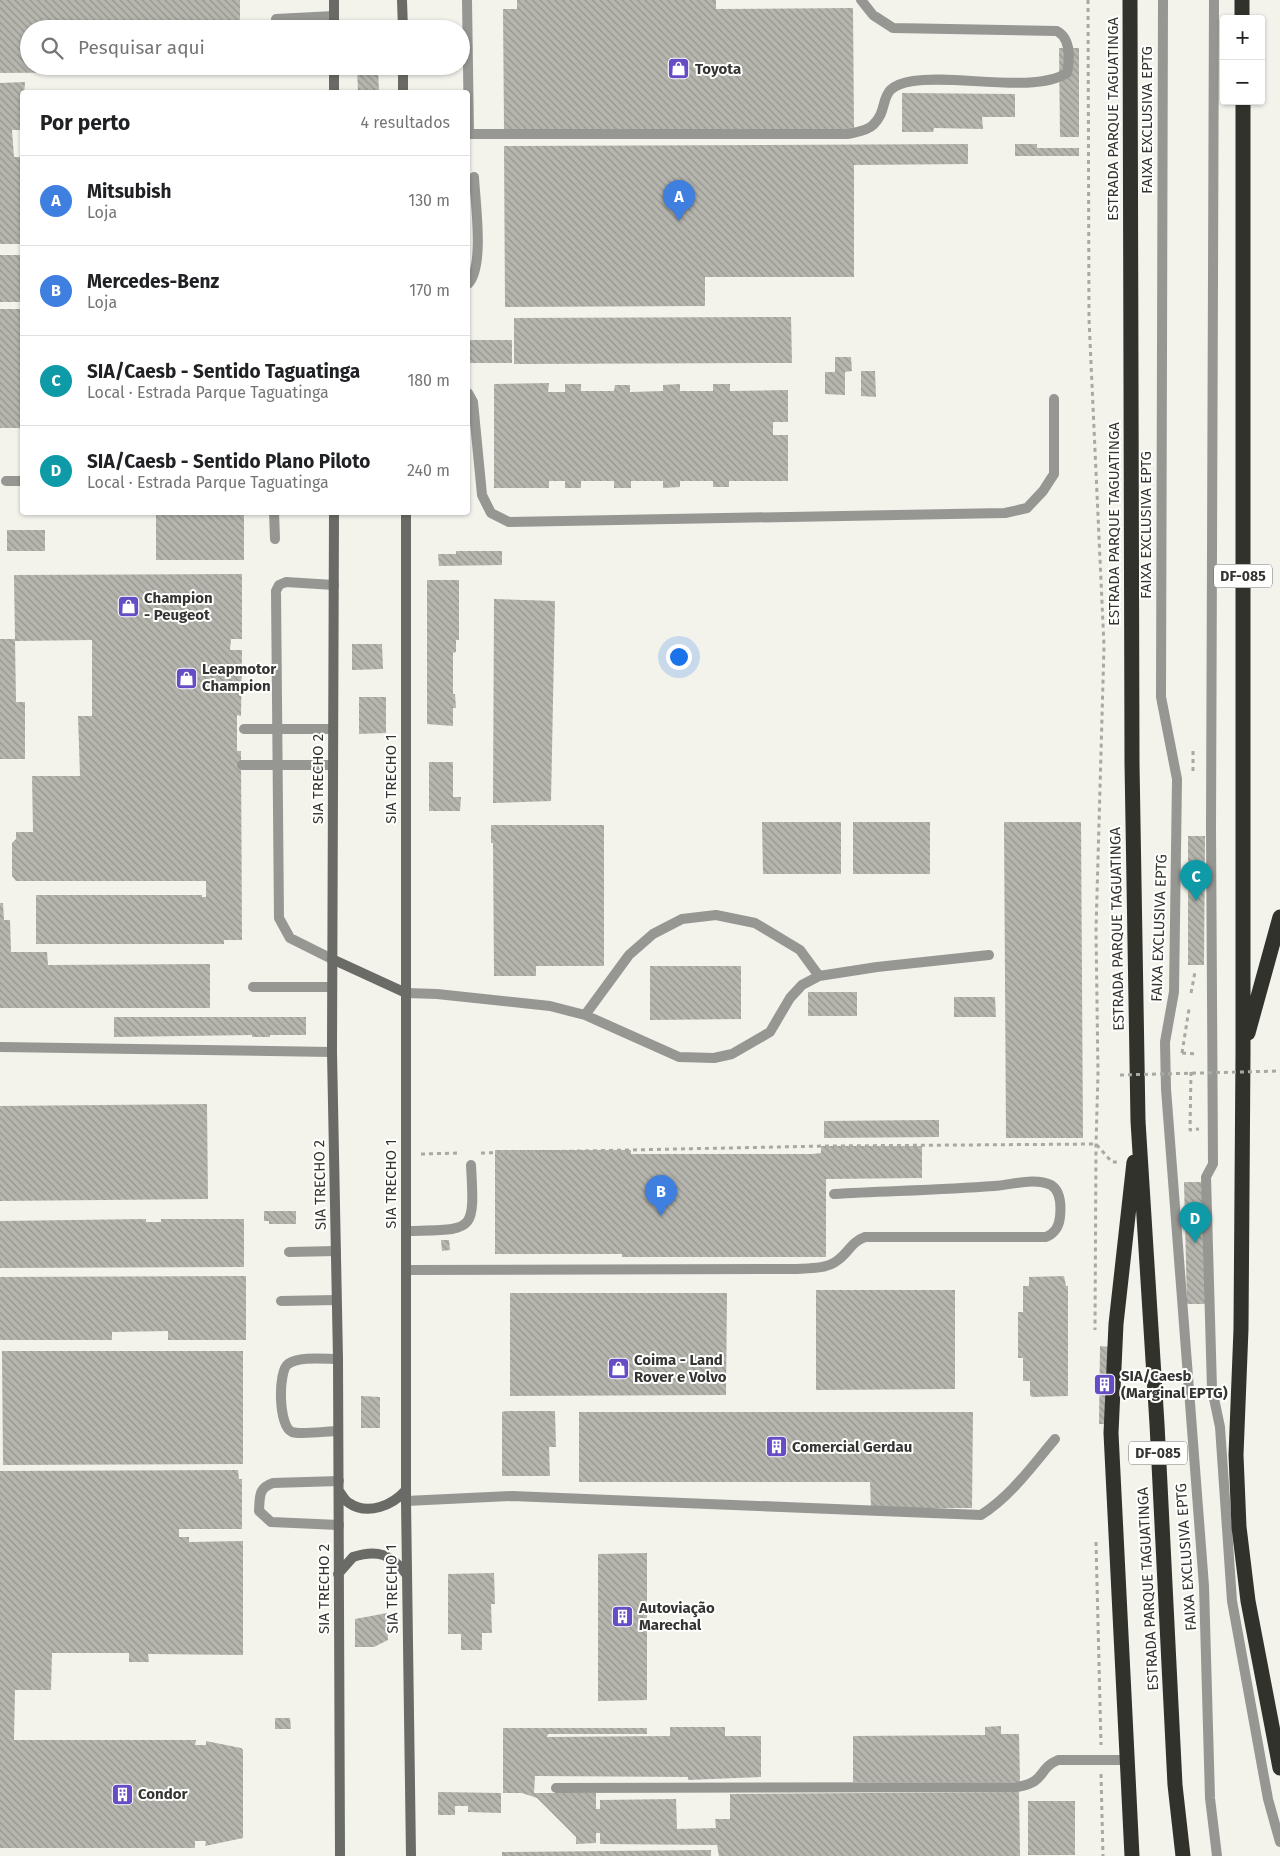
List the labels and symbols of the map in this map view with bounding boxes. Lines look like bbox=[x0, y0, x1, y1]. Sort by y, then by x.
street label: ESTRADA PARQUE TAGUATINGA bbox=[1104, 17, 1122, 221]
street label: FAIXA EXCLUSIVA EPTG bbox=[1138, 46, 1156, 194]
shop icon: Toyota bbox=[667, 57, 691, 81]
place label: Toyota bbox=[695, 60, 741, 78]
pin: A bbox=[663, 180, 695, 221]
street label: ESTRADA PARQUE TAGUATINGA bbox=[1105, 422, 1123, 626]
street label: FAIXA EXCLUSIVA EPTG bbox=[1137, 451, 1155, 599]
road number: DF-085 bbox=[1214, 564, 1272, 588]
place label: Champion - Peugeot bbox=[144, 589, 213, 624]
shop icon: Champion - Peugeot bbox=[116, 595, 140, 619]
your location bbox=[666, 644, 692, 670]
place label: Leapmotor Champion bbox=[202, 660, 277, 695]
shop icon: Leapmotor Champion bbox=[174, 666, 198, 690]
street label: SIA TRECHO 2 bbox=[309, 734, 327, 824]
street label: SIA TRECHO 1 bbox=[382, 734, 400, 824]
street label: ESTRADA PARQUE TAGUATINGA bbox=[1106, 827, 1128, 1031]
street label: FAIXA EXCLUSIVA EPTG bbox=[1147, 854, 1171, 1002]
pin: C bbox=[1180, 860, 1212, 901]
street label: SIA TRECHO 1 bbox=[382, 1139, 400, 1229]
street label: SIA TRECHO 2 bbox=[310, 1140, 330, 1230]
pin: B bbox=[645, 1175, 677, 1216]
pin: D bbox=[1179, 1202, 1211, 1243]
place label: Coima - Land Rover e Volvo bbox=[634, 1351, 727, 1386]
shop icon: Coima - Land Rover e Volvo bbox=[606, 1357, 630, 1381]
place label: SIA/Caesb (Marginal EPTG) bbox=[1121, 1367, 1228, 1402]
building icon: SIA/Caesb (Marginal EPTG) bbox=[1093, 1373, 1117, 1397]
building icon: Comercial Gerdau bbox=[764, 1435, 788, 1459]
place label: Comercial Gerdau bbox=[792, 1438, 912, 1456]
road number: DF-085 bbox=[1129, 1442, 1187, 1465]
street label: FAIXA EXCLUSIVA EPTG bbox=[1172, 1483, 1200, 1631]
street label: ESTRADA PARQUE TAGUATINGA bbox=[1134, 1486, 1162, 1691]
street label: SIA TRECHO 2 bbox=[315, 1544, 333, 1634]
street label: SIA TRECHO 1 bbox=[382, 1544, 402, 1634]
place label: Autoviação Marechal bbox=[638, 1599, 715, 1634]
building icon: Autoviação Marechal bbox=[611, 1605, 635, 1629]
building icon: Condor bbox=[110, 1782, 134, 1806]
place label: Condor bbox=[138, 1785, 189, 1803]

